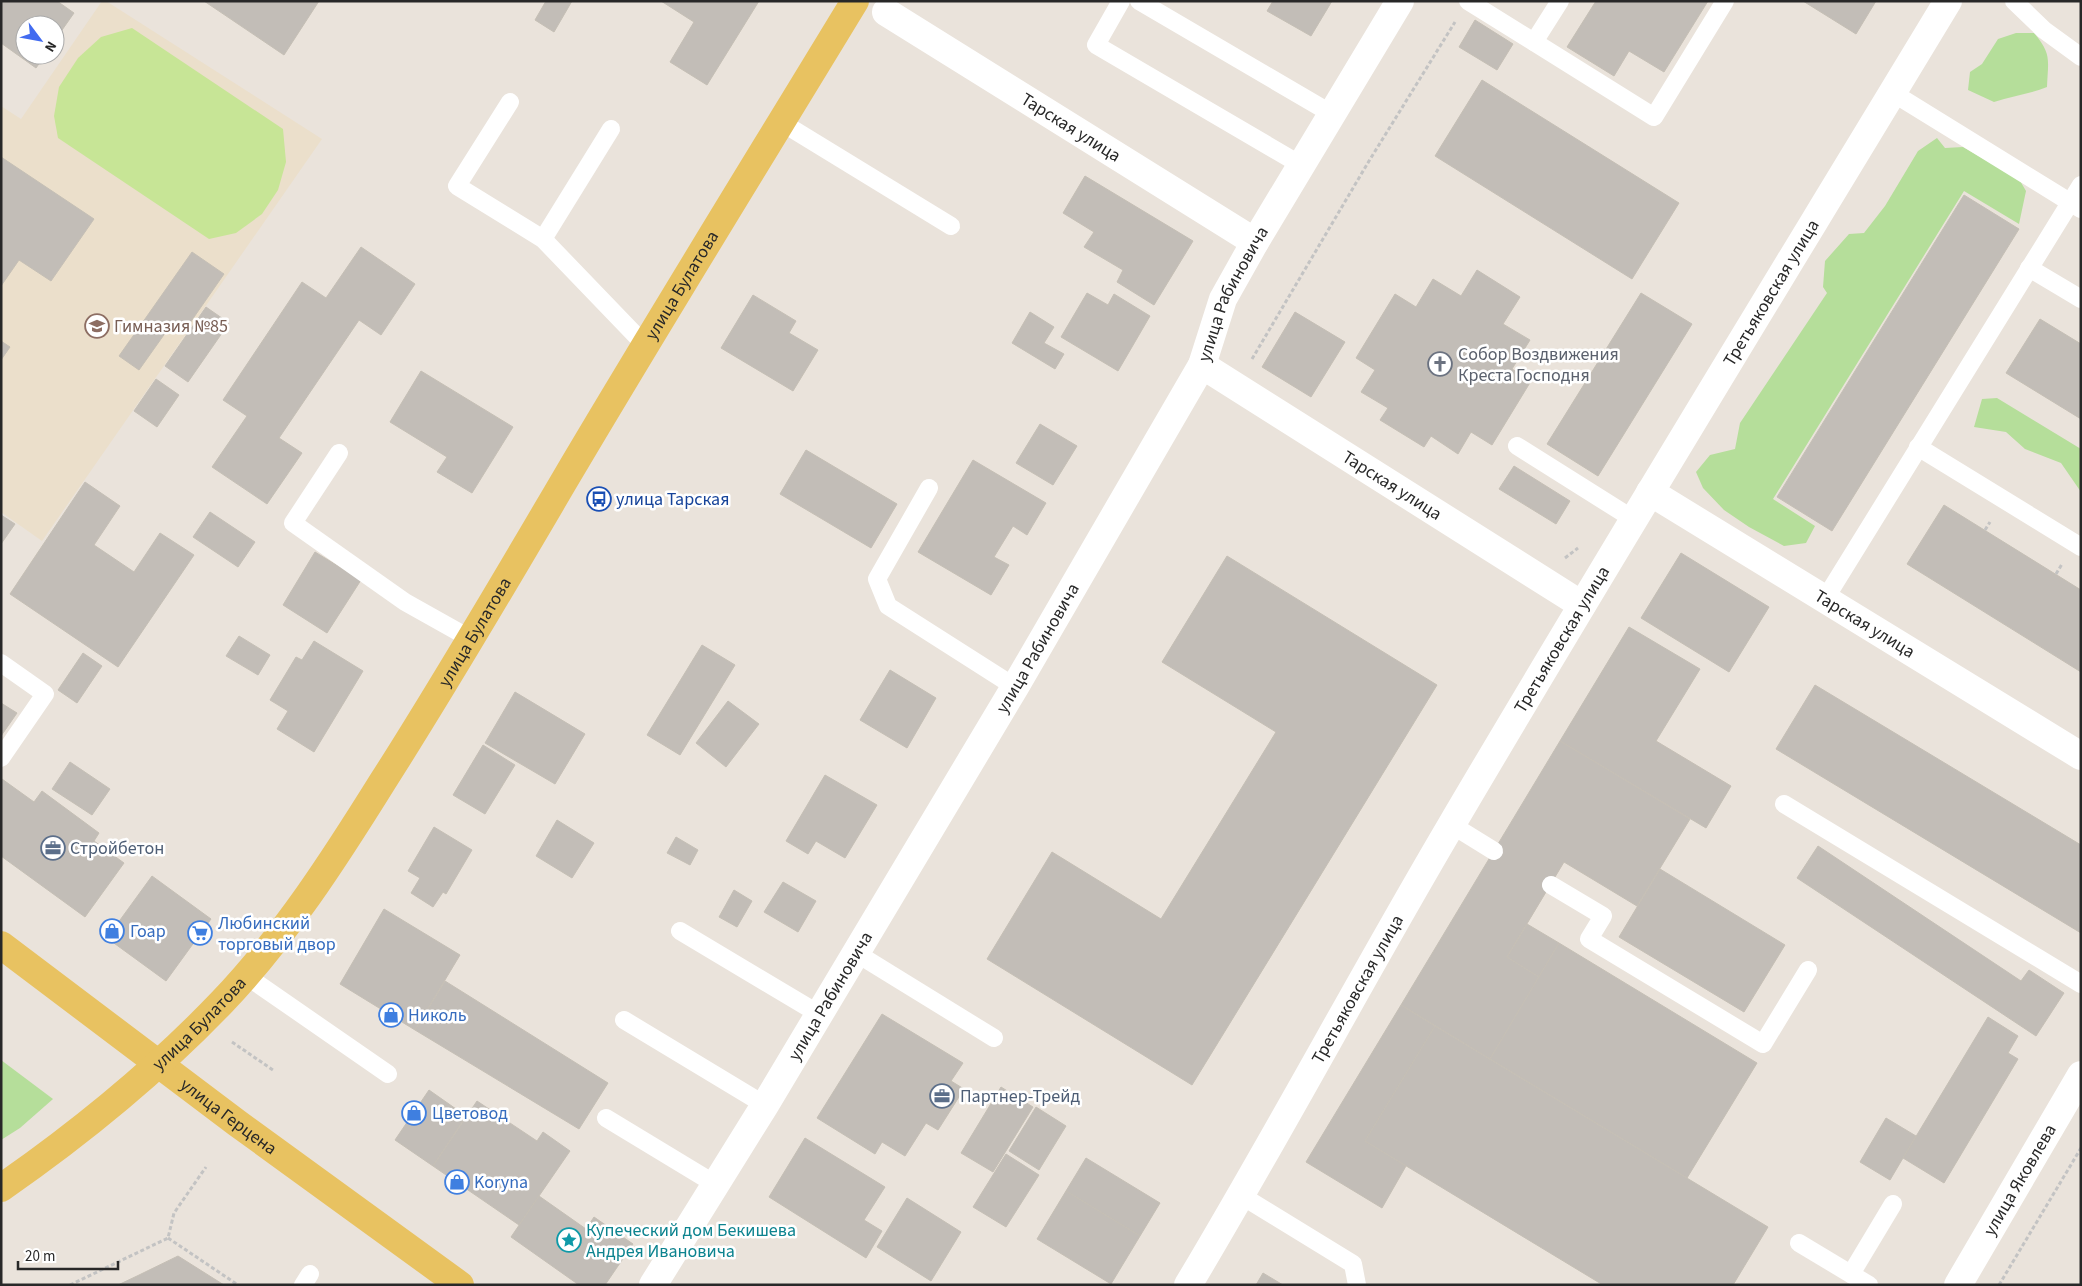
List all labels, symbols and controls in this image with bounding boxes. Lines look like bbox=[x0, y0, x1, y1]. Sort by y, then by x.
north arrow bbox=[15, 15, 65, 65]
text: N bbox=[39, 37, 61, 56]
street label: Тарская улица bbox=[1016, 87, 1126, 168]
street label: Третьяковская улица bbox=[1717, 215, 1825, 371]
street label: улица Рабиновича bbox=[1191, 222, 1274, 365]
street label: улица Булатова bbox=[639, 226, 724, 345]
school or university icon: Гимназия №85 bbox=[84, 313, 110, 339]
place label: Гимназия №85 bbox=[114, 314, 228, 339]
place label: Собор Воздвижения Креста Господня bbox=[1458, 342, 1619, 388]
church icon: Собор Воздвижения Креста Господня bbox=[1427, 351, 1453, 377]
street label: Тарская улица bbox=[1338, 444, 1447, 526]
bus stop icon: улица Тарская bbox=[586, 486, 612, 512]
place label: улица Тарская bbox=[616, 487, 729, 512]
street label: Третьяковская улица bbox=[1508, 561, 1615, 718]
street label: улица Булатова bbox=[432, 573, 517, 692]
street label: улица Рабиновича bbox=[990, 578, 1085, 718]
street label: Тарская улица bbox=[1810, 583, 1920, 664]
office icon: Стройбетон bbox=[40, 835, 66, 861]
place label: Стройбетон bbox=[70, 836, 164, 861]
street label: Третьяковская улица bbox=[1305, 910, 1409, 1068]
place label: Любинский торговый двор bbox=[218, 911, 336, 957]
shop icon: Гоар bbox=[99, 918, 125, 944]
place label: Гоар bbox=[130, 919, 166, 944]
supermarket icon: Любинский торговый двор bbox=[187, 920, 213, 946]
street label: улица Рабиновича bbox=[782, 927, 879, 1065]
street label: улица Булатова bbox=[147, 971, 252, 1076]
shop icon: Николь bbox=[378, 1002, 404, 1028]
place label: Николь bbox=[408, 1003, 467, 1028]
street label: улица Герцена bbox=[175, 1072, 282, 1161]
office icon: Партнер-Трейд bbox=[929, 1083, 955, 1109]
place label: Партнер-Трейд bbox=[960, 1084, 1080, 1109]
shop icon: Цветовод bbox=[401, 1100, 427, 1126]
place label: Цветовод bbox=[432, 1101, 508, 1126]
street label: улица Яковлева bbox=[1977, 1119, 2062, 1240]
shop icon: Koryna bbox=[444, 1169, 470, 1195]
place label: Koryna bbox=[474, 1170, 528, 1195]
place label: Купеческий дом Бекишева Андрея Ивановича bbox=[586, 1218, 796, 1264]
place icon: Купеческий дом Бекишева Андрея Ивановича bbox=[556, 1227, 582, 1253]
scale bar bbox=[18, 1238, 118, 1270]
text: 20 m bbox=[25, 1246, 55, 1267]

